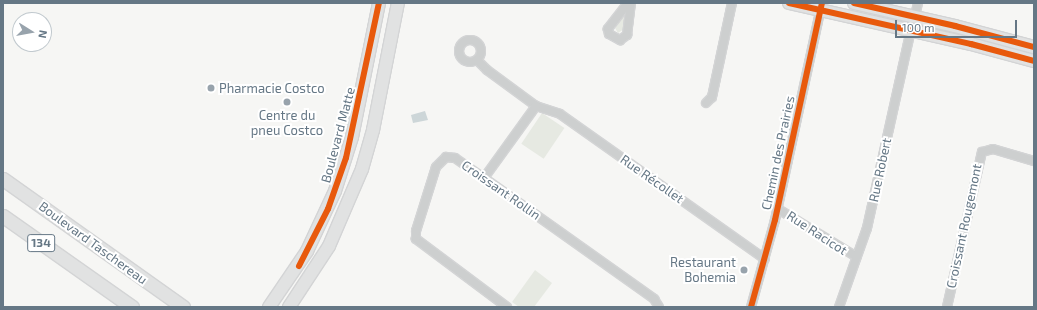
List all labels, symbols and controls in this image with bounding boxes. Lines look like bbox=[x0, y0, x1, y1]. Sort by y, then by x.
north arrow bbox=[12, 12, 52, 52]
scale bar bbox=[897, 12, 1019, 38]
text: 100 m bbox=[902, 20, 934, 34]
text: N bbox=[36, 29, 50, 39]
place label: Pharmacie Costco bbox=[219, 80, 325, 96]
marker: Pharmacie Costco bbox=[206, 83, 216, 93]
street label: Boulevard Matte bbox=[318, 85, 358, 185]
street label: Chemin des Prairies bbox=[758, 95, 798, 211]
marker: Centre du pneu Costco bbox=[282, 97, 292, 107]
place label: Centre du pneu Costco bbox=[251, 108, 323, 139]
street label: Rue Robert bbox=[866, 136, 894, 204]
street label: Rue Récollet bbox=[617, 152, 687, 206]
street label: Croissant Rollin bbox=[459, 157, 543, 223]
street label: Croissant Rougemont bbox=[943, 162, 985, 290]
street label: Boulevard Taschereau bbox=[36, 198, 150, 288]
street label: Rue Racicot bbox=[784, 208, 850, 258]
road number: 134 bbox=[27, 233, 55, 253]
place label: Restaurant Bohemia bbox=[670, 255, 736, 286]
marker: Restaurant Bohemia bbox=[739, 265, 749, 275]

